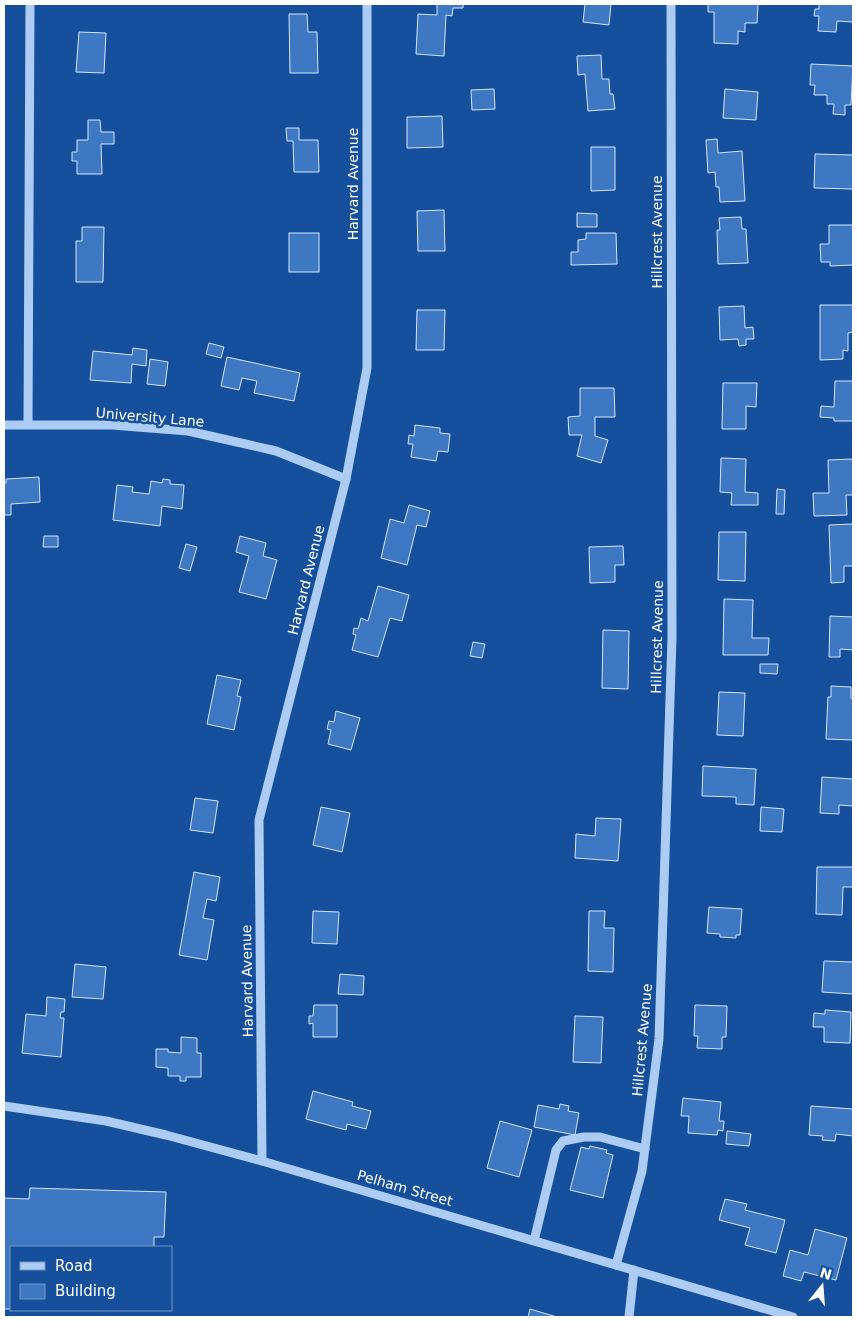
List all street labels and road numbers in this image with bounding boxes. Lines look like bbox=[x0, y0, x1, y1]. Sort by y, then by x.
street label: Harvard Avenue bbox=[345, 128, 361, 240]
street label: Hillcrest Avenue bbox=[649, 175, 665, 289]
street label: University Lane bbox=[95, 404, 205, 430]
street label: Harvard Avenue bbox=[285, 523, 327, 637]
street label: Hillcrest Avenue bbox=[648, 580, 666, 694]
street label: Harvard Avenue bbox=[238, 925, 256, 1037]
street label: Hillcrest Avenue bbox=[629, 983, 655, 1097]
street label: Pelham Street bbox=[355, 1167, 455, 1209]

